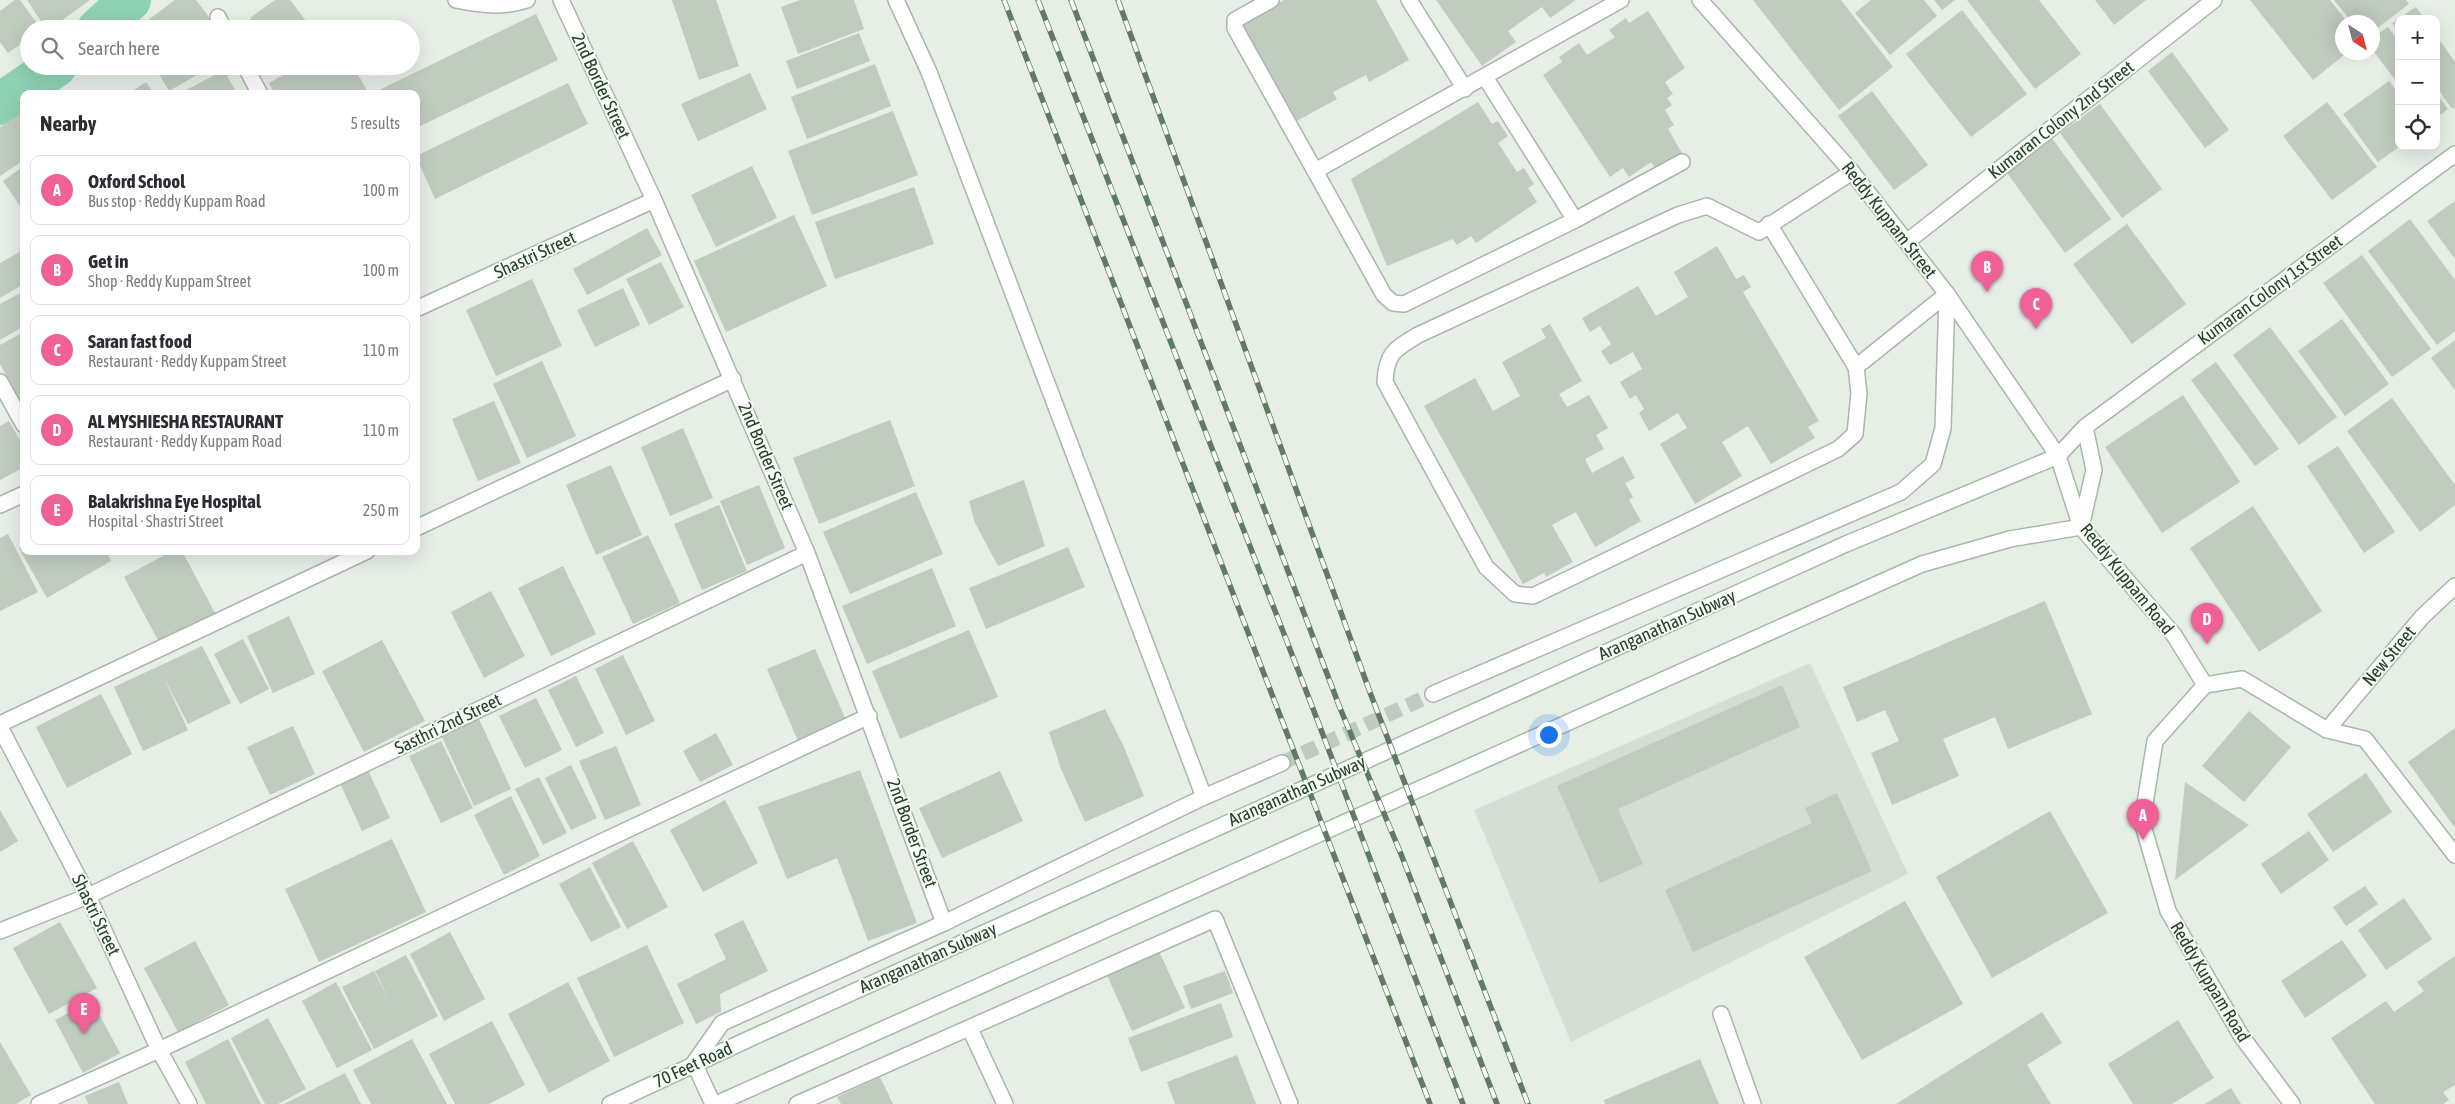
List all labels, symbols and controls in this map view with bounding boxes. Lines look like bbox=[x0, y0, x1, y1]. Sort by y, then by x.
north arrow bbox=[2335, 15, 2380, 60]
map controls bbox=[2395, 15, 2440, 150]
button: + bbox=[2395, 15, 2440, 60]
search box bbox=[20, 20, 420, 75]
street label: 2nd Border Street bbox=[568, 29, 635, 142]
icon: search bbox=[38, 34, 66, 62]
text: Search here bbox=[78, 37, 160, 59]
street label: Kumaran Colony 2nd Street bbox=[1984, 56, 2138, 183]
button: − bbox=[2395, 60, 2440, 105]
button: locate bbox=[2395, 105, 2440, 150]
text: Nearby bbox=[40, 111, 96, 135]
text: 5 results bbox=[350, 114, 400, 132]
street label: Reddy Kuppam Street bbox=[1837, 157, 1941, 282]
text: Oxford School bbox=[88, 170, 185, 192]
text: A bbox=[53, 181, 61, 199]
text: 100 m bbox=[363, 181, 399, 199]
text: Bus stop · Reddy Kuppam Road bbox=[88, 192, 266, 210]
street label: Shastri Street bbox=[491, 227, 579, 283]
street label: Kumaran Colony 1st Street bbox=[2193, 230, 2346, 349]
text: Get in bbox=[88, 250, 128, 272]
pin: B bbox=[1971, 251, 2003, 292]
text: B bbox=[53, 261, 61, 279]
text: 100 m bbox=[363, 261, 399, 279]
text: Shop · Reddy Kuppam Street bbox=[88, 272, 251, 290]
pin: C bbox=[2020, 288, 2052, 329]
text: Saran fast food bbox=[88, 330, 192, 352]
text: C bbox=[53, 341, 61, 359]
text: 110 m bbox=[363, 341, 399, 359]
text: Restaurant · Reddy Kuppam Street bbox=[88, 352, 287, 370]
street label: 2nd Border Street bbox=[734, 399, 798, 513]
text: AL MYSHIESHA RESTAURANT bbox=[88, 410, 283, 432]
text: D bbox=[53, 421, 61, 439]
text: 110 m bbox=[363, 421, 399, 439]
text: Restaurant · Reddy Kuppam Road bbox=[88, 432, 282, 450]
text: Balakrishna Eye Hospital bbox=[88, 490, 261, 512]
text: E bbox=[54, 501, 60, 519]
text: 250 m bbox=[363, 501, 399, 519]
text: Hospital · Shastri Street bbox=[88, 512, 224, 530]
street label: Reddy Kuppam Road bbox=[2076, 519, 2179, 638]
street label: Aranganathan Subway bbox=[1595, 585, 1739, 664]
pin: D bbox=[2191, 603, 2223, 644]
street label: New Street bbox=[2358, 622, 2420, 690]
street label: Sasthri 2nd Street bbox=[391, 689, 504, 758]
your location bbox=[1536, 722, 1562, 748]
street label: Aranganathan Subway bbox=[1225, 751, 1369, 830]
street label: 2nd Border Street bbox=[883, 775, 942, 890]
pin: A bbox=[2127, 799, 2159, 840]
street label: Shastri Street bbox=[68, 871, 125, 959]
street label: Aranganathan Subway bbox=[856, 918, 1000, 997]
street label: Reddy Kuppam Road bbox=[2166, 918, 2255, 1046]
pin: E bbox=[68, 993, 100, 1034]
street label: 70 Feet Road bbox=[650, 1037, 736, 1092]

